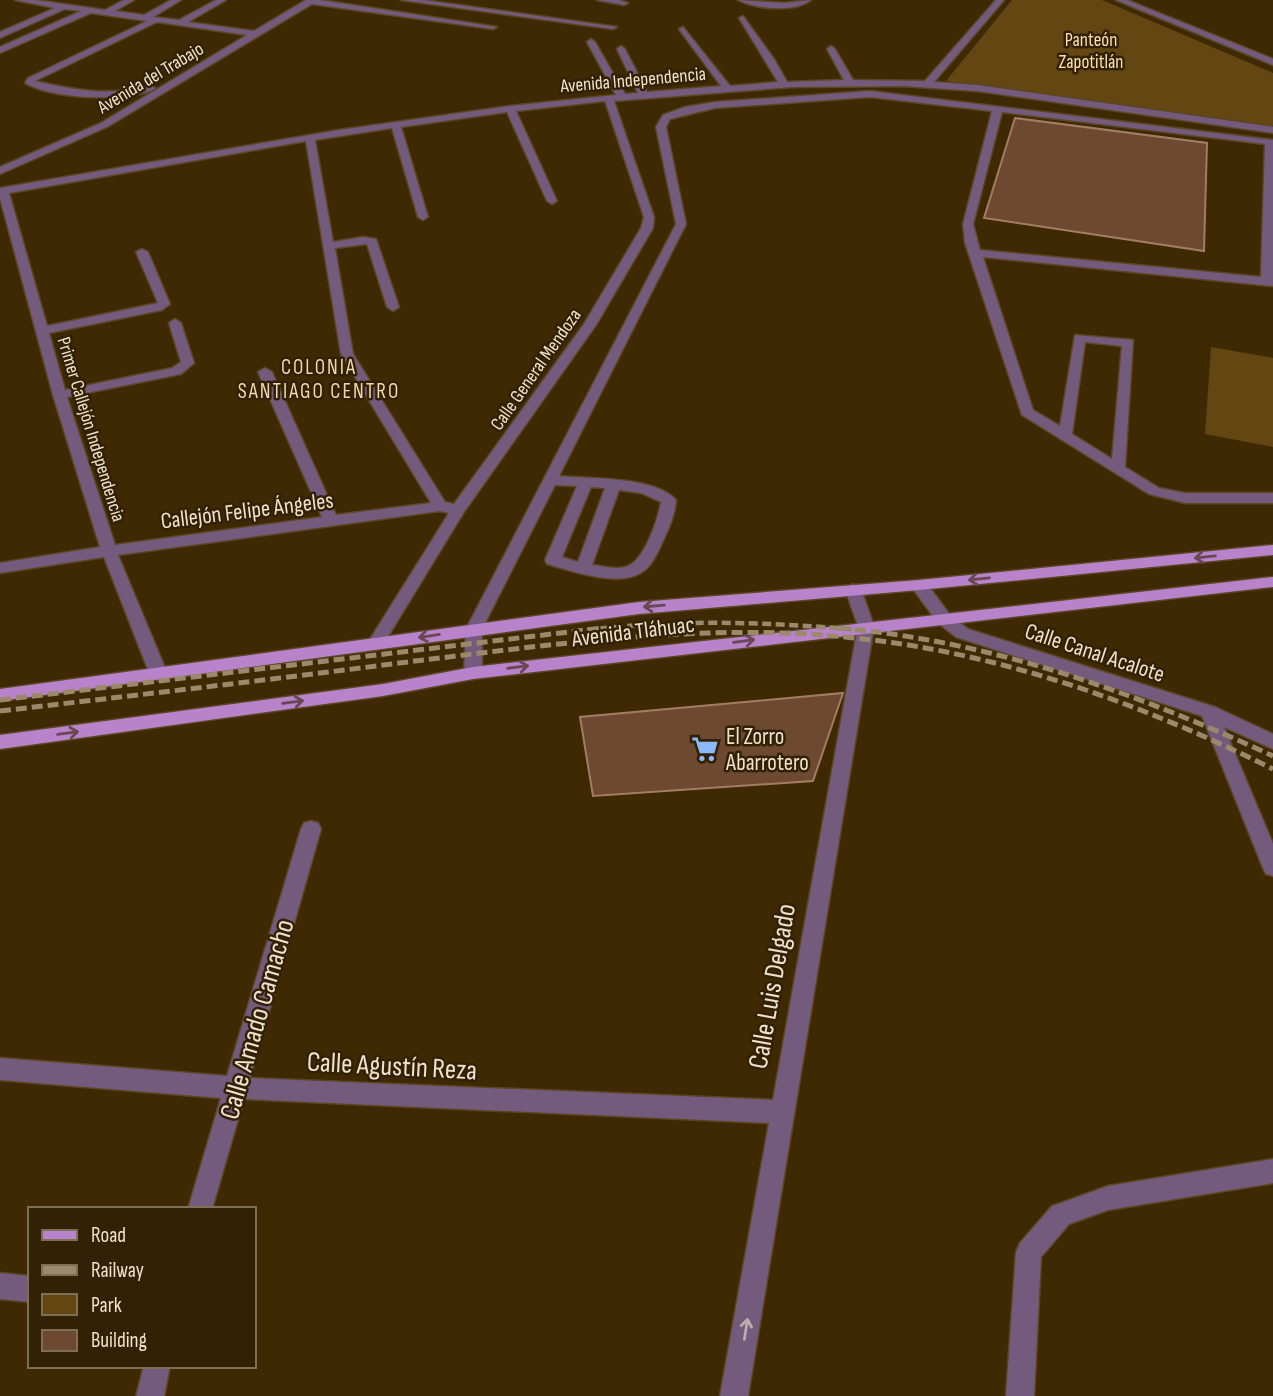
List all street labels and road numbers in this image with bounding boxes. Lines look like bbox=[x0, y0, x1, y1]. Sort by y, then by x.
street label: Avenida del Trabajo bbox=[93, 38, 208, 120]
street label: Avenida Independencia bbox=[558, 63, 707, 98]
street label: Calle General Mendoza bbox=[486, 305, 587, 435]
street label: Primer Callejón Independencia bbox=[52, 334, 130, 525]
street label: Callejón Felipe Ángeles bbox=[159, 486, 335, 535]
street label: Avenida Tláhuac bbox=[569, 611, 696, 654]
street label: Calle Canal Acalote bbox=[1021, 617, 1168, 689]
street label: Calle Luis Delgado bbox=[742, 901, 803, 1071]
street label: Calle Amado Camacho bbox=[213, 916, 302, 1123]
street label: Calle Agustín Reza bbox=[306, 1046, 478, 1087]

